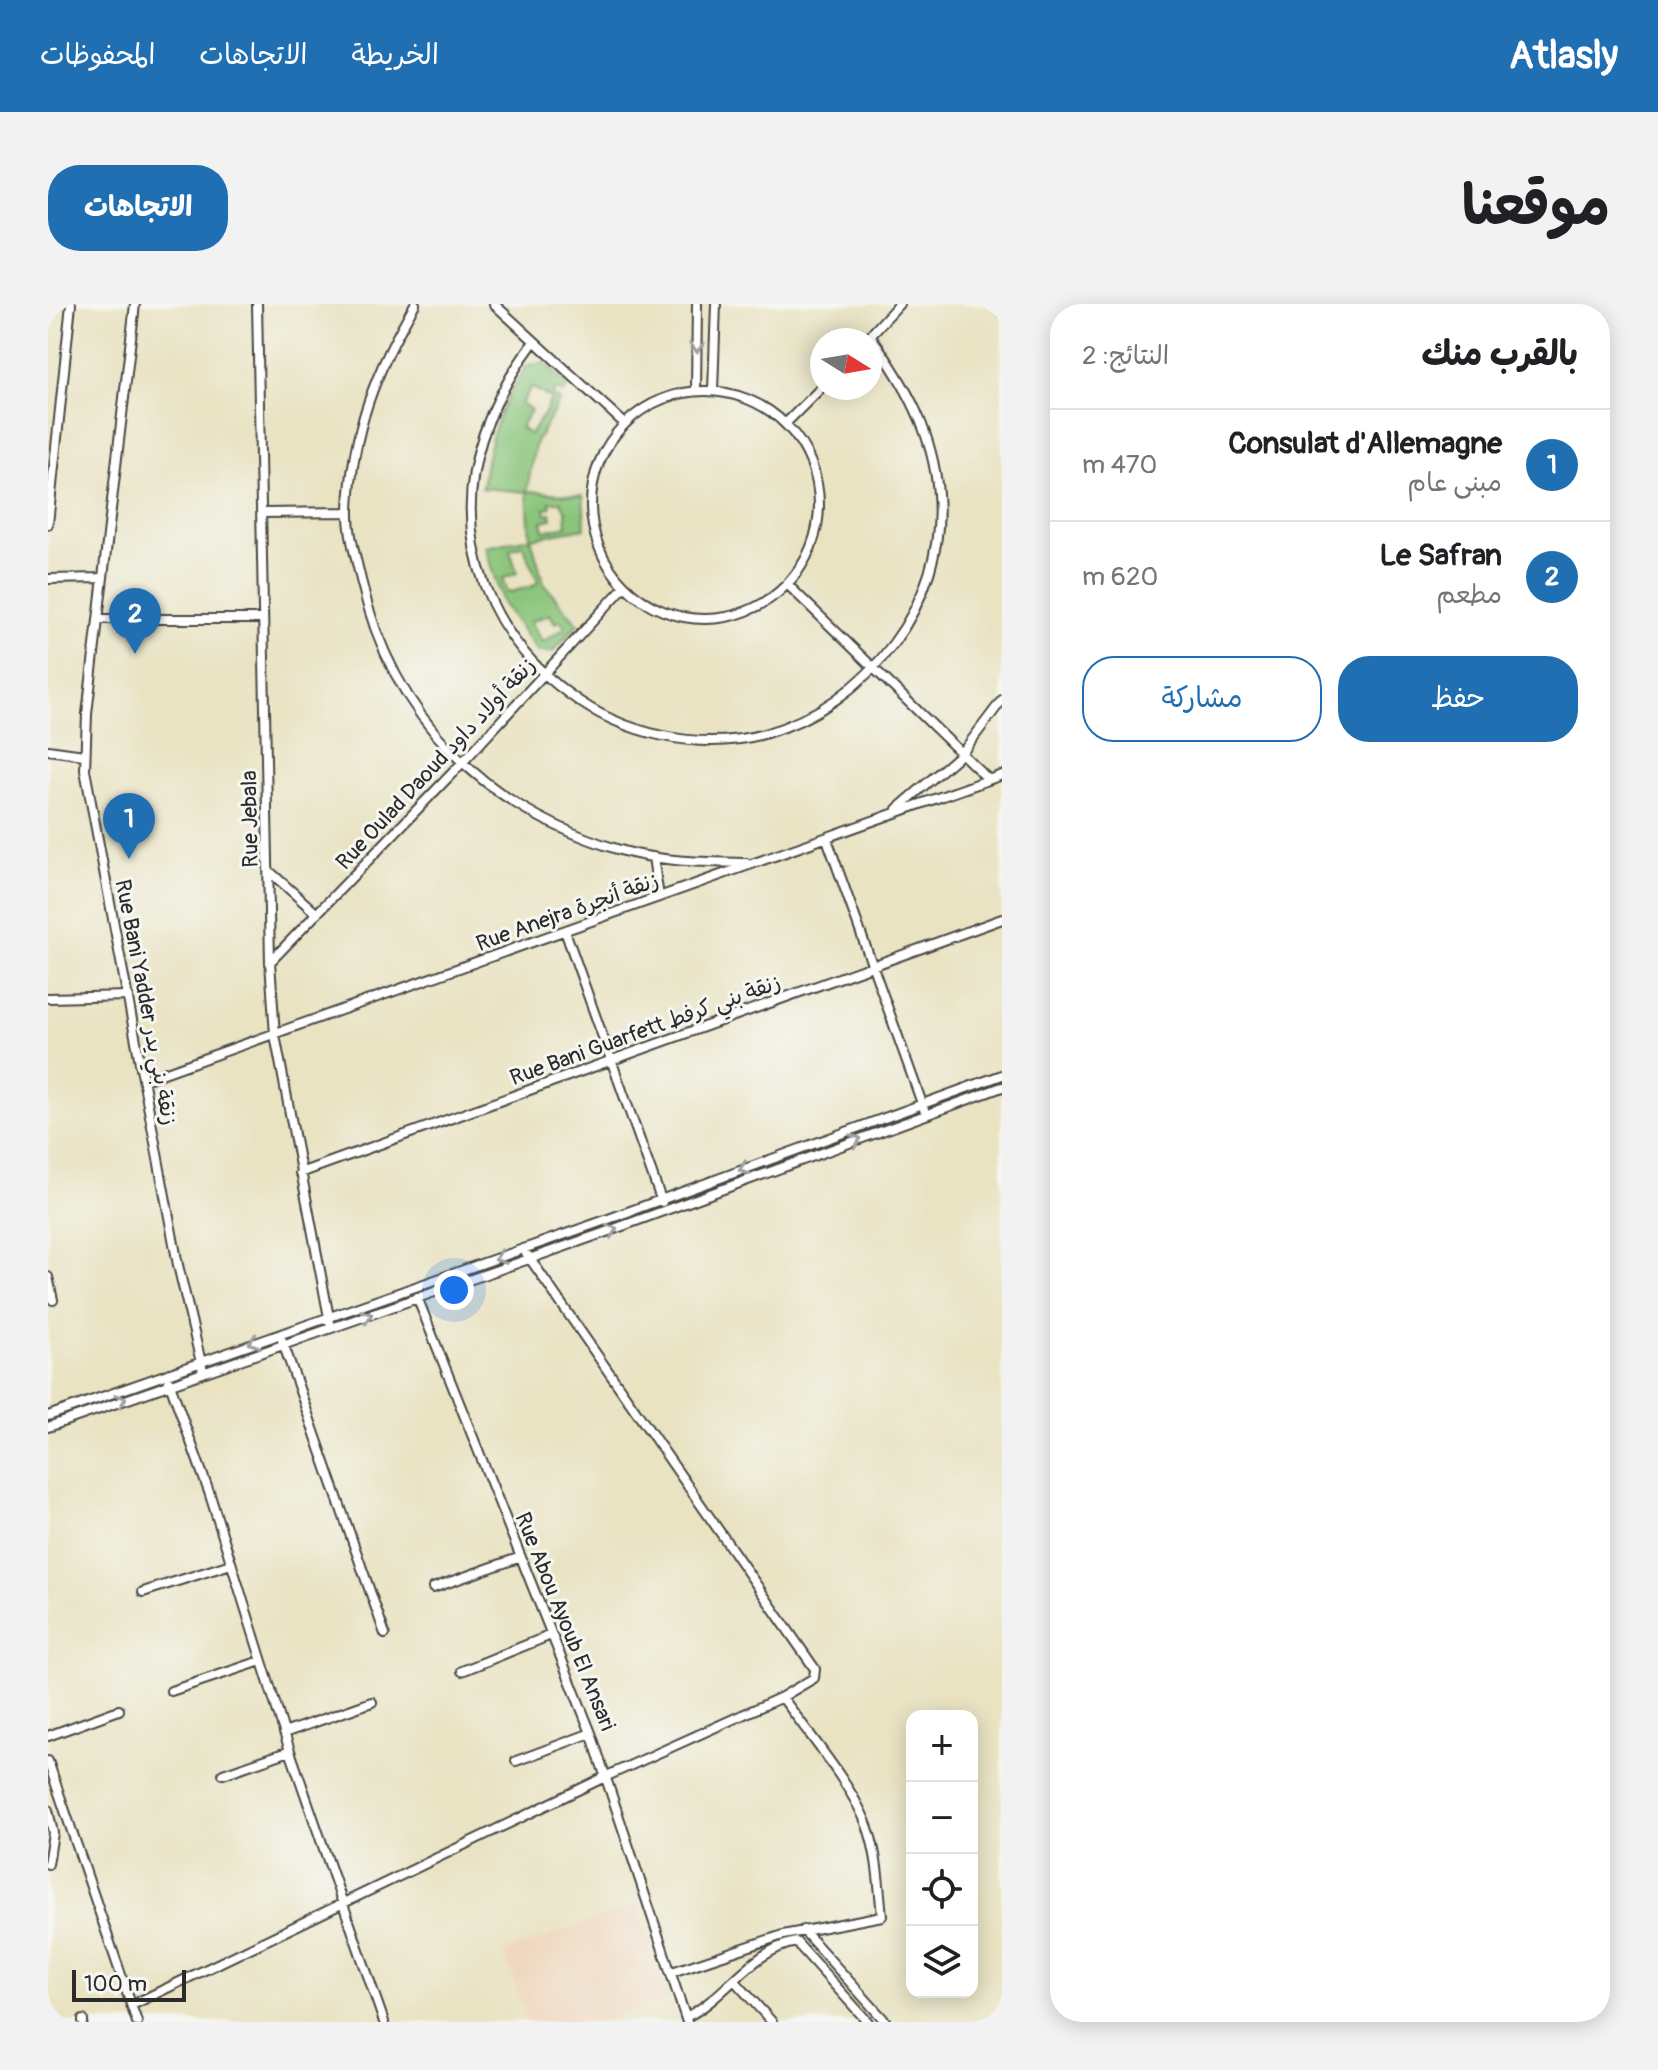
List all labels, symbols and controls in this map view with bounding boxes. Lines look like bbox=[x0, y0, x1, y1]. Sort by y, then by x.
text: Atlasly bbox=[1509, 32, 1618, 80]
text: المحفوظات bbox=[40, 38, 155, 73]
text: الاتجاهات bbox=[199, 38, 307, 73]
text: الخريطة bbox=[351, 38, 439, 73]
button: الاتجاهات bbox=[48, 165, 228, 251]
text: موقعنا bbox=[1462, 172, 1610, 241]
north arrow bbox=[810, 328, 882, 400]
text: بالقرب منك bbox=[1422, 333, 1578, 376]
text: النتائج: 2 bbox=[1082, 340, 1169, 372]
one-way arrow bbox=[688, 341, 706, 354]
text: Consulat d'Allemagne bbox=[1228, 425, 1502, 462]
text: 470 m bbox=[1082, 449, 1157, 481]
text: 1 bbox=[1547, 449, 1557, 481]
text: مبنى عام bbox=[1407, 467, 1502, 499]
text: Le Safran bbox=[1379, 537, 1502, 574]
text: 620 m bbox=[1082, 561, 1158, 593]
text: 2 bbox=[1545, 561, 1559, 593]
text: مطعم bbox=[1436, 579, 1502, 611]
pin: 2 bbox=[109, 588, 161, 654]
street label: Rue Oulad Daoud زنقة أولاد داود bbox=[330, 652, 542, 876]
button: مشاركة bbox=[1082, 656, 1322, 742]
button: حفظ bbox=[1338, 656, 1578, 742]
street label: Rue Jebala bbox=[235, 770, 265, 868]
pin: 1 bbox=[103, 793, 155, 859]
street label: Rue Anejra زنقة أنجرة bbox=[472, 866, 662, 958]
street label: Rue Bani Yadder زنقة بني يدر bbox=[104, 877, 184, 1128]
street label: Rue Bani Guarfett زنقة بني كرفط bbox=[506, 968, 786, 1097]
one-way arrow bbox=[848, 1133, 862, 1149]
one-way arrow bbox=[738, 1159, 752, 1176]
one-way arrow bbox=[604, 1223, 618, 1239]
one-way arrow bbox=[494, 1248, 508, 1264]
your location bbox=[434, 1270, 474, 1310]
one-way arrow bbox=[359, 1309, 373, 1325]
one-way arrow bbox=[248, 1333, 262, 1349]
one-way arrow bbox=[113, 1394, 127, 1410]
street label: Rue Abou Ayoub El Ansari bbox=[508, 1508, 622, 1735]
map controls bbox=[906, 1710, 978, 1998]
button: + bbox=[906, 1710, 978, 1782]
button: − bbox=[906, 1782, 978, 1854]
button: locate bbox=[906, 1854, 978, 1926]
button: layers bbox=[906, 1926, 978, 1998]
scale bar bbox=[72, 1966, 186, 2002]
text: 100 m bbox=[84, 1970, 147, 1998]

